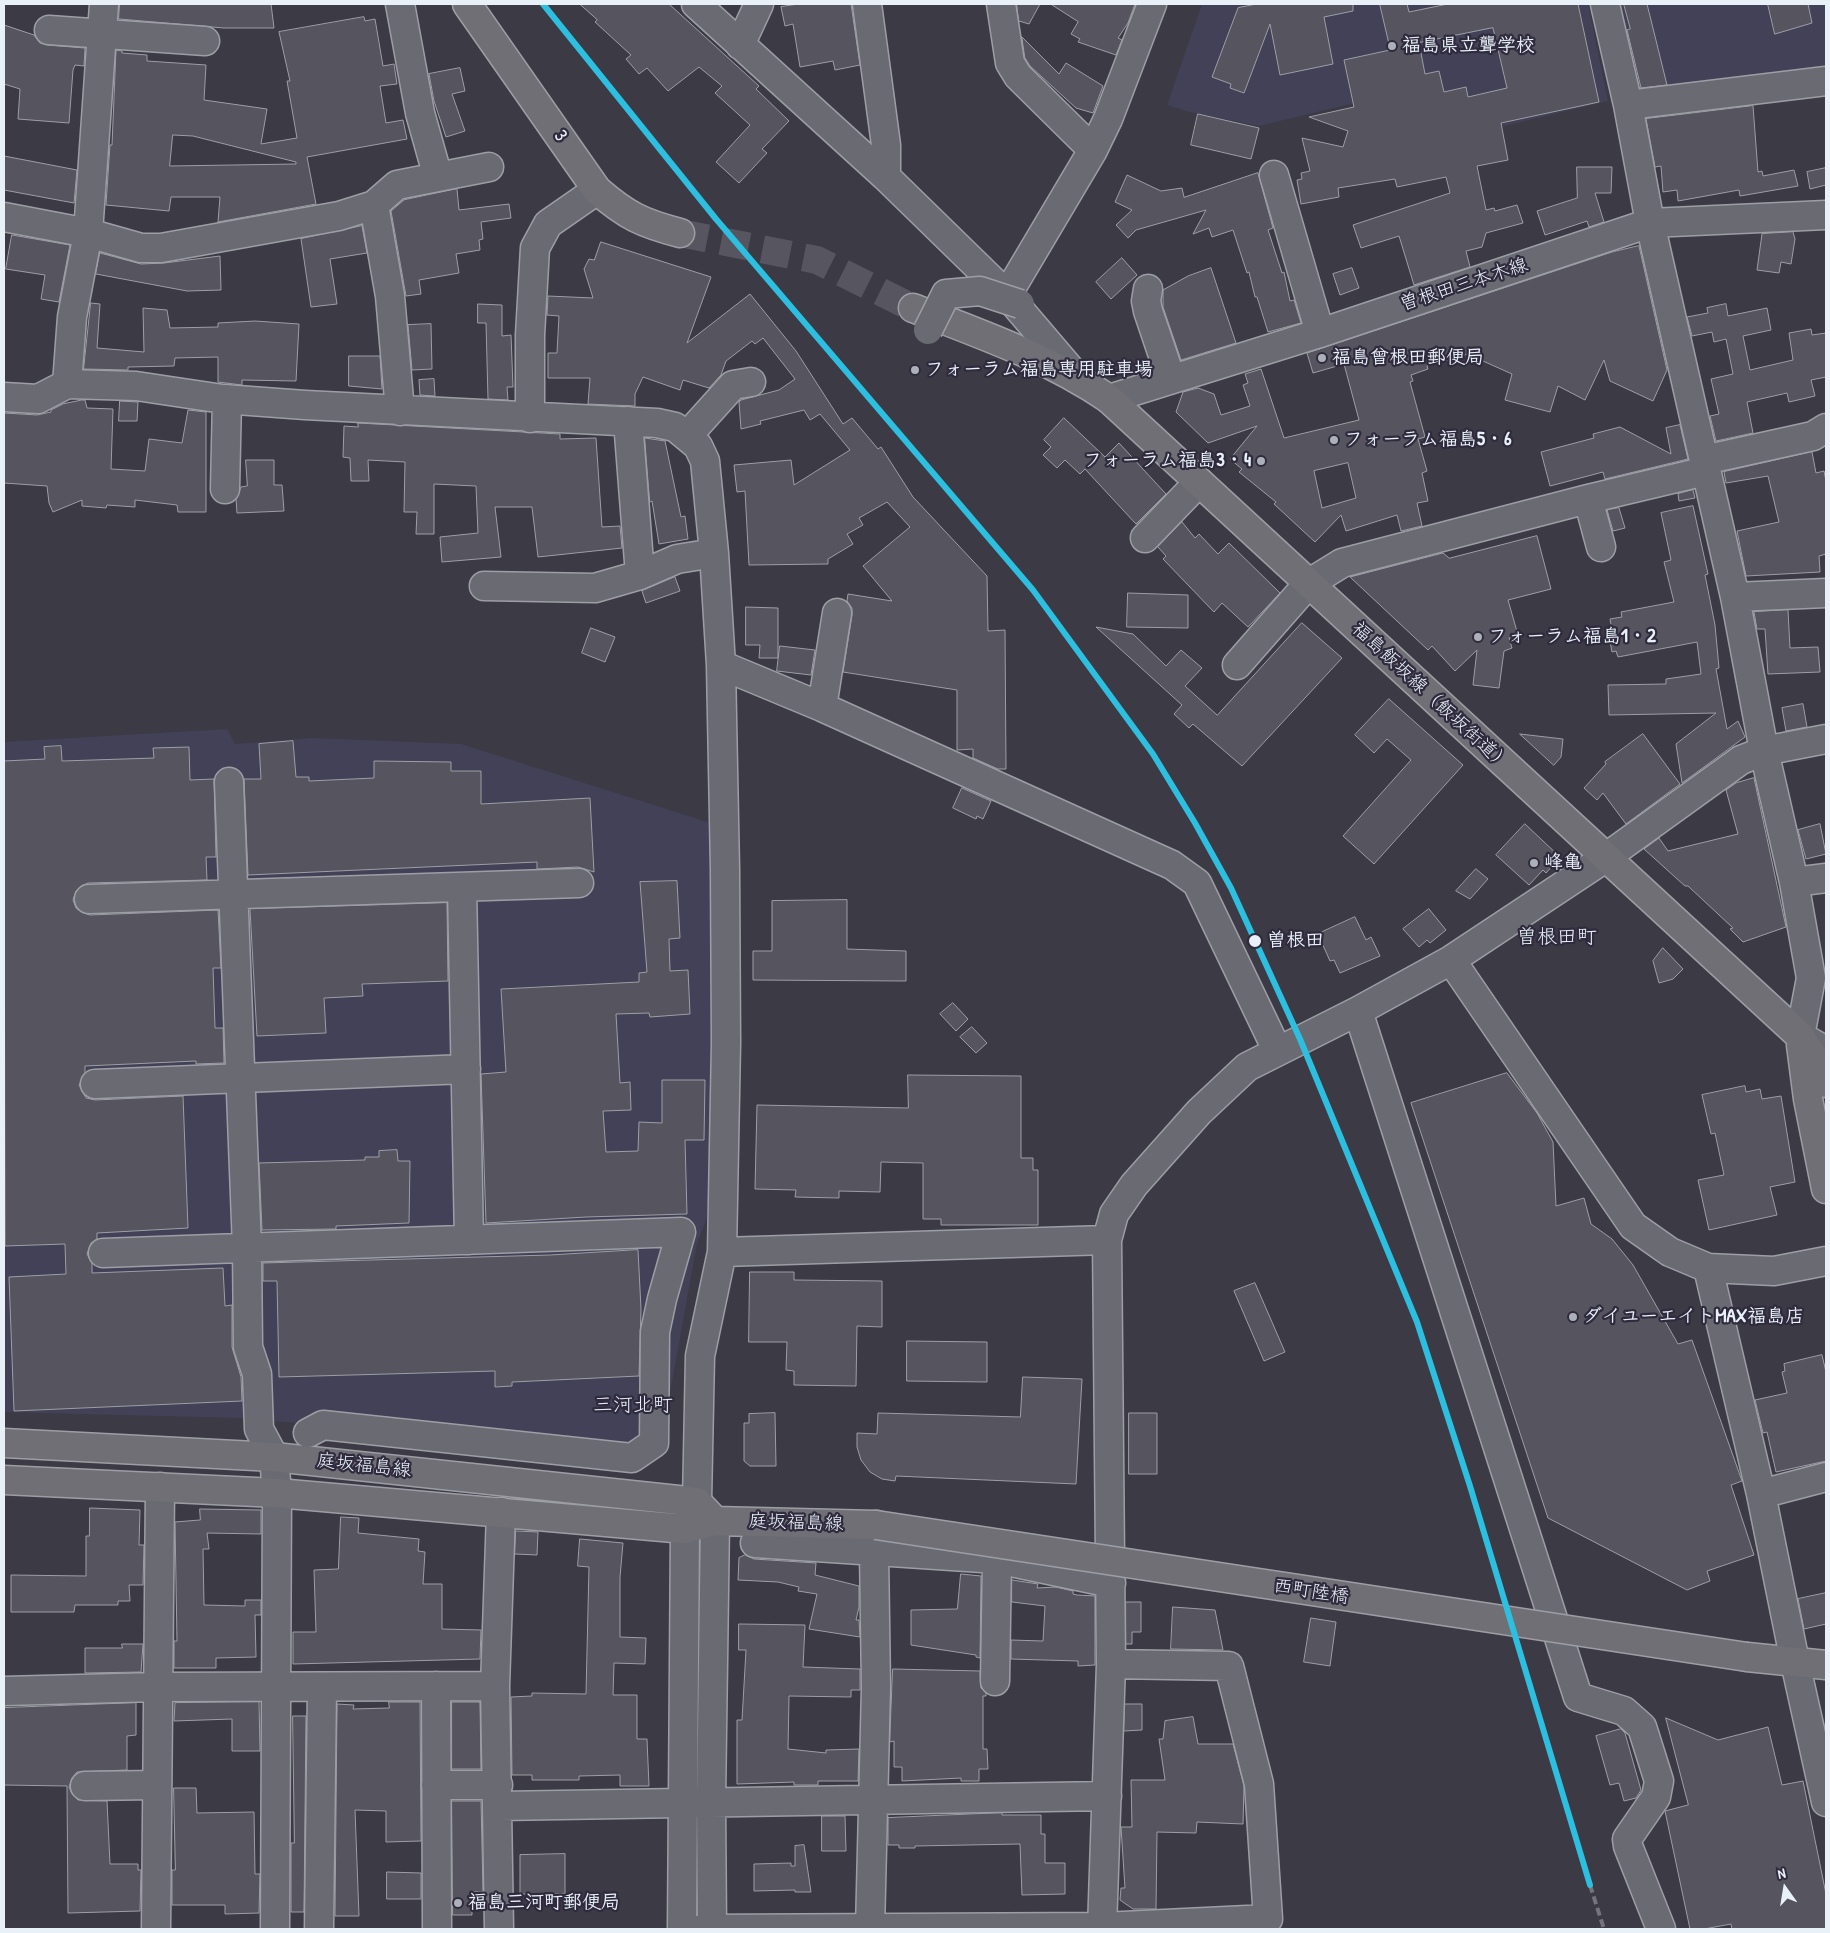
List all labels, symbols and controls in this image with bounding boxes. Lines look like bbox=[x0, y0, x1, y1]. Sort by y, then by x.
place label: 福島県立聾学校 bbox=[1402, 35, 1535, 57]
marker: 福島県立聾学校 bbox=[1386, 40, 1398, 52]
street label: 3 bbox=[548, 126, 572, 146]
street label: 曽根田三本木線 bbox=[1397, 254, 1531, 316]
place label: 福島曾根田郵便局 bbox=[1332, 347, 1484, 369]
marker: 福島曾根田郵便局 bbox=[1316, 352, 1328, 364]
place label: フォーラム福島専用駐車場 bbox=[925, 359, 1153, 381]
marker: フォーラム福島専用駐車場 bbox=[909, 364, 921, 376]
place label: フォーラム福島5・6 bbox=[1344, 429, 1512, 451]
marker: フォーラム福島5・6 bbox=[1328, 434, 1340, 446]
place label: フォーラム福島3・4 bbox=[1083, 450, 1251, 472]
marker: フォーラム福島3・4 bbox=[1255, 455, 1267, 467]
street label: 福島飯坂線（飯坂街道） bbox=[1347, 617, 1515, 777]
place label: フォーラム福島1・2 bbox=[1488, 626, 1656, 648]
marker: フォーラム福島1・2 bbox=[1472, 631, 1484, 643]
place label: 峰亀 bbox=[1544, 852, 1582, 874]
marker: 峰亀 bbox=[1528, 857, 1540, 869]
district label: 曽根田町 bbox=[1517, 926, 1597, 950]
place label: 曽根田 bbox=[1267, 930, 1324, 952]
marker: 曽根田 bbox=[1247, 933, 1263, 949]
place label: ダイユーエイトMAX福島店 bbox=[1583, 1306, 1804, 1328]
marker: ダイユーエイトMAX福島店 bbox=[1567, 1311, 1579, 1323]
district label: 三河北町 bbox=[593, 1394, 673, 1418]
street label: 庭坂福島線 bbox=[316, 1450, 412, 1482]
street label: 庭坂福島線 bbox=[748, 1510, 844, 1536]
street label: 西町陸橋 bbox=[1272, 1575, 1350, 1609]
north arrow bbox=[1760, 1863, 1810, 1913]
text: N bbox=[1776, 1863, 1787, 1883]
place label: 福島三河町郵便局 bbox=[468, 1892, 620, 1914]
marker: 福島三河町郵便局 bbox=[452, 1897, 464, 1909]

